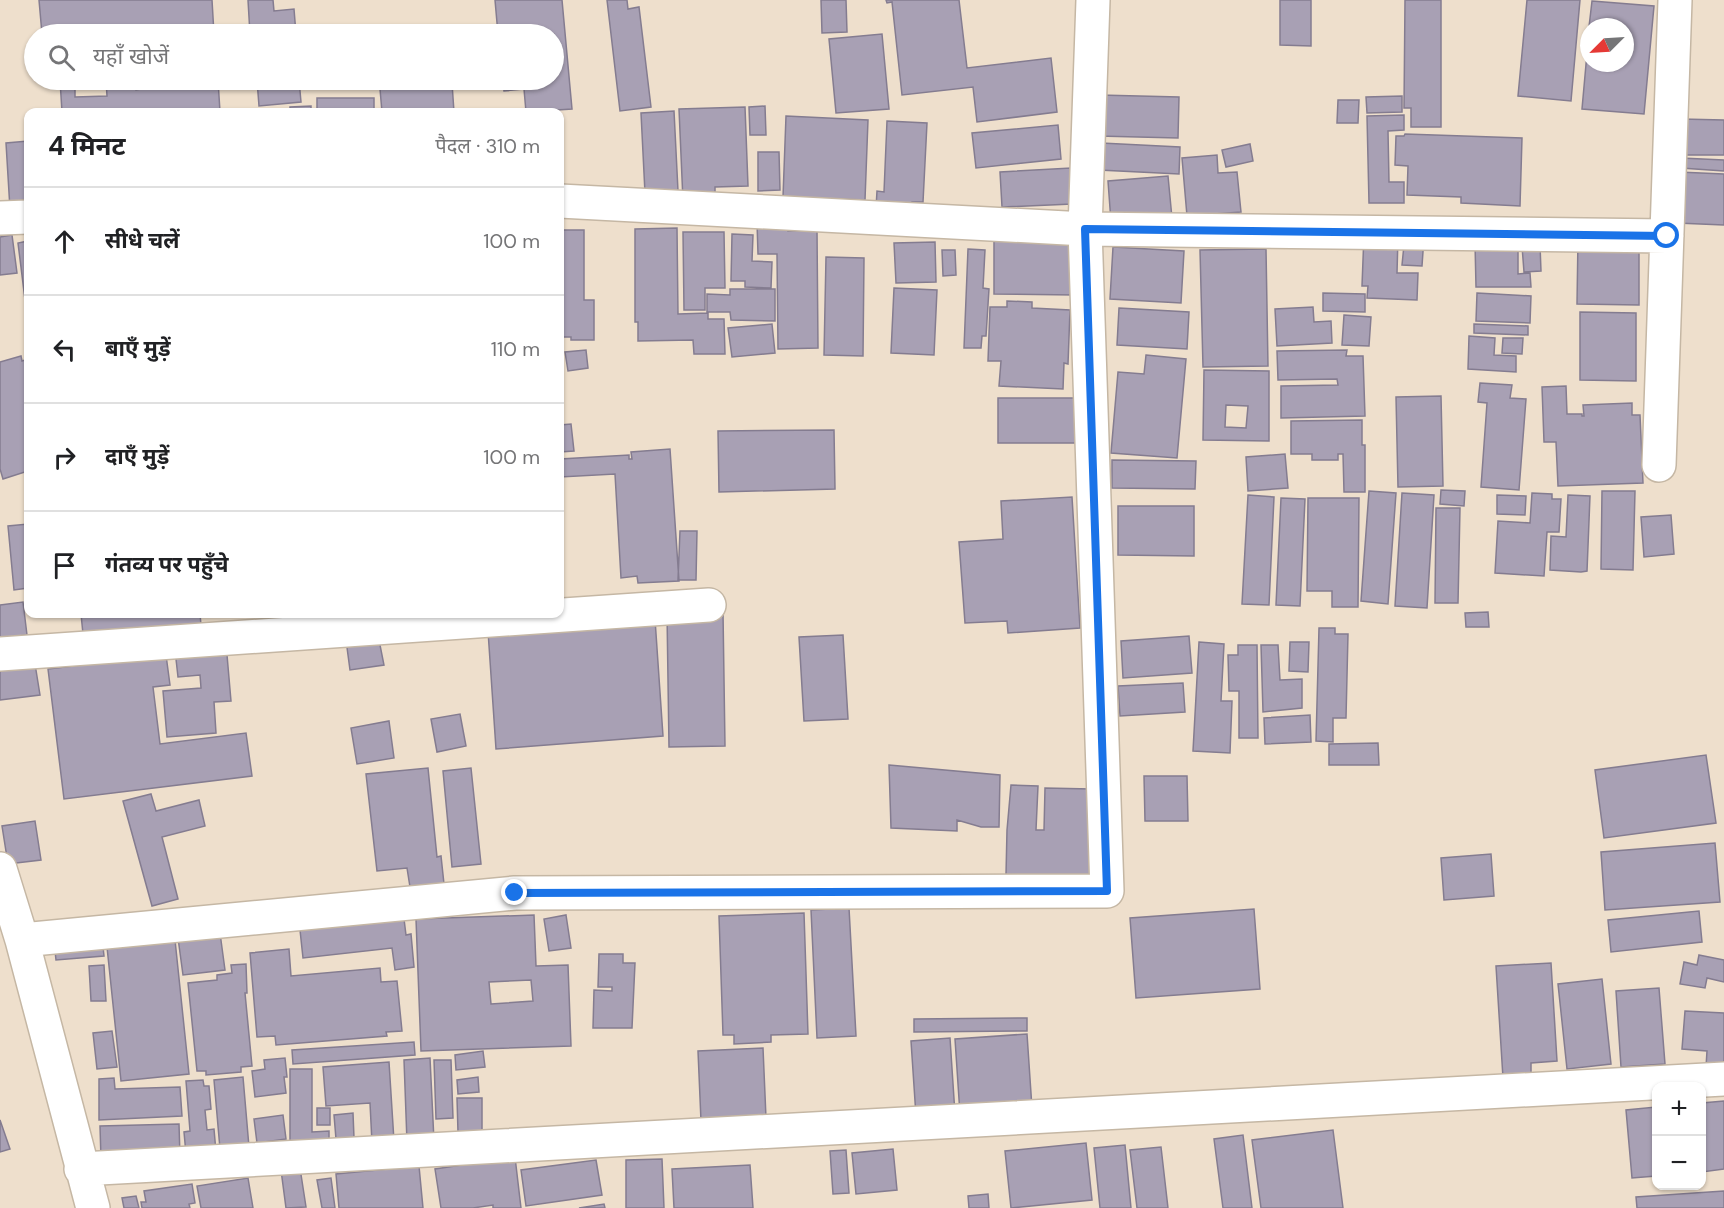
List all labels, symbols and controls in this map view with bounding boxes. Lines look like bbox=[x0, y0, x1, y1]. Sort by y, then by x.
north arrow bbox=[1580, 18, 1634, 72]
search box bbox=[24, 24, 564, 90]
icon: search bbox=[45, 41, 78, 74]
text: यहाँ खोजें bbox=[93, 42, 169, 71]
text: 4 मिनट bbox=[48, 129, 126, 163]
text: पैदल · 310 m bbox=[435, 133, 540, 159]
route start bbox=[1653, 222, 1679, 248]
icon: ahead bbox=[48, 225, 81, 258]
text: सीधे चलें bbox=[105, 226, 180, 255]
text: 100 m bbox=[483, 228, 540, 254]
icon: left bbox=[48, 333, 81, 366]
text: बाएँ मुड़ें bbox=[105, 334, 171, 363]
text: 110 m bbox=[491, 336, 540, 362]
icon: right bbox=[48, 441, 81, 474]
text: दाएँ मुड़ें bbox=[105, 442, 169, 471]
text: 100 m bbox=[483, 444, 540, 470]
icon: arrive bbox=[48, 549, 81, 582]
text: गंतव्य पर पहुँचे bbox=[105, 550, 228, 579]
route end bbox=[501, 879, 527, 905]
map controls bbox=[1652, 1082, 1706, 1190]
button: + bbox=[1652, 1082, 1706, 1136]
button: − bbox=[1652, 1136, 1706, 1190]

